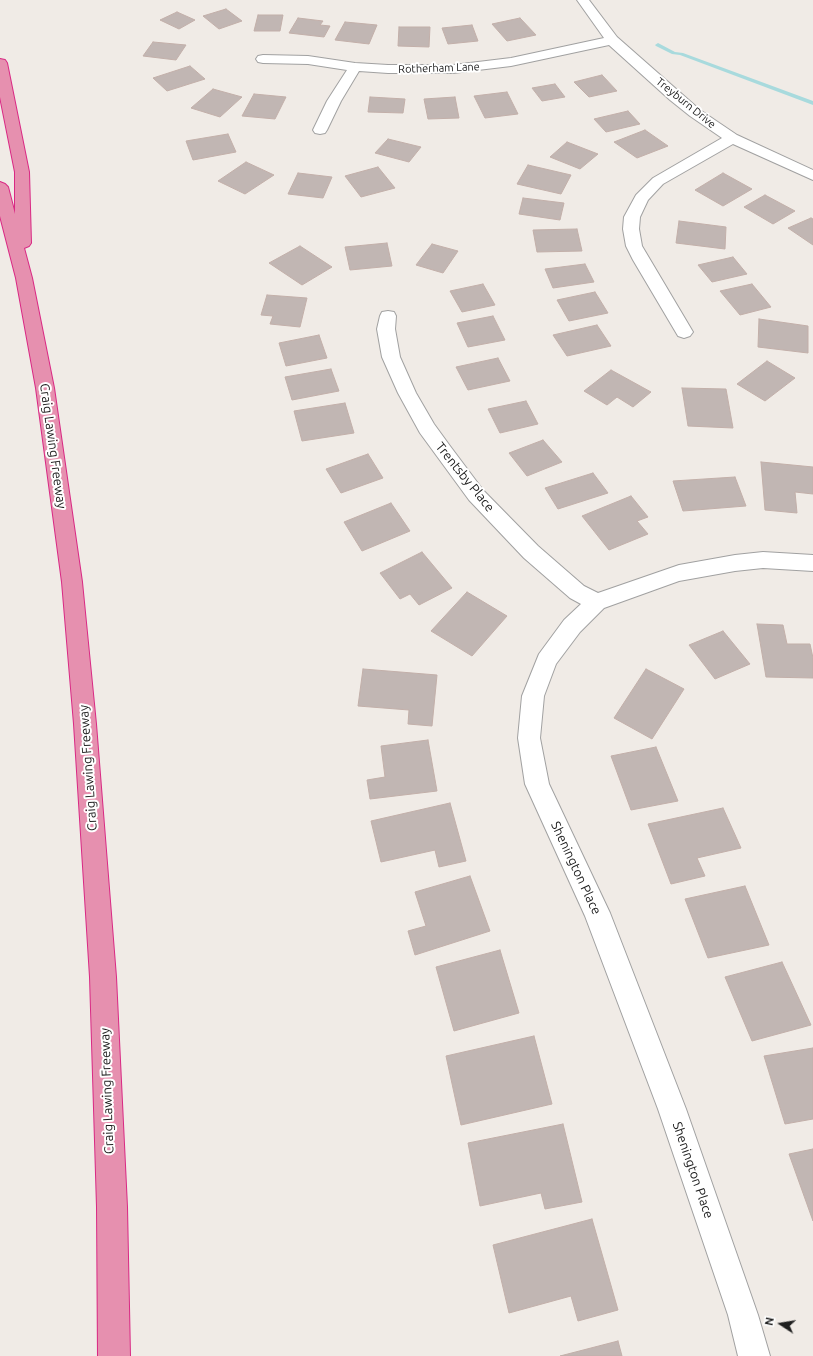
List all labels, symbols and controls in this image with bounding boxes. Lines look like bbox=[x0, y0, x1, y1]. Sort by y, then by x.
street label: Rotherham Lane bbox=[398, 60, 480, 76]
street label: Treyburn Drive bbox=[653, 75, 719, 131]
street label: Craig Lawing Freeway bbox=[36, 382, 70, 510]
street label: Trentsby Place bbox=[432, 439, 498, 515]
street label: Craig Lawing Freeway bbox=[76, 704, 100, 832]
street label: Shenington Place bbox=[548, 819, 604, 917]
street label: Craig Lawing Freeway bbox=[97, 1028, 117, 1154]
street label: Shenington Place bbox=[669, 1120, 717, 1220]
north arrow bbox=[761, 1304, 801, 1344]
text: N bbox=[763, 1316, 776, 1327]

